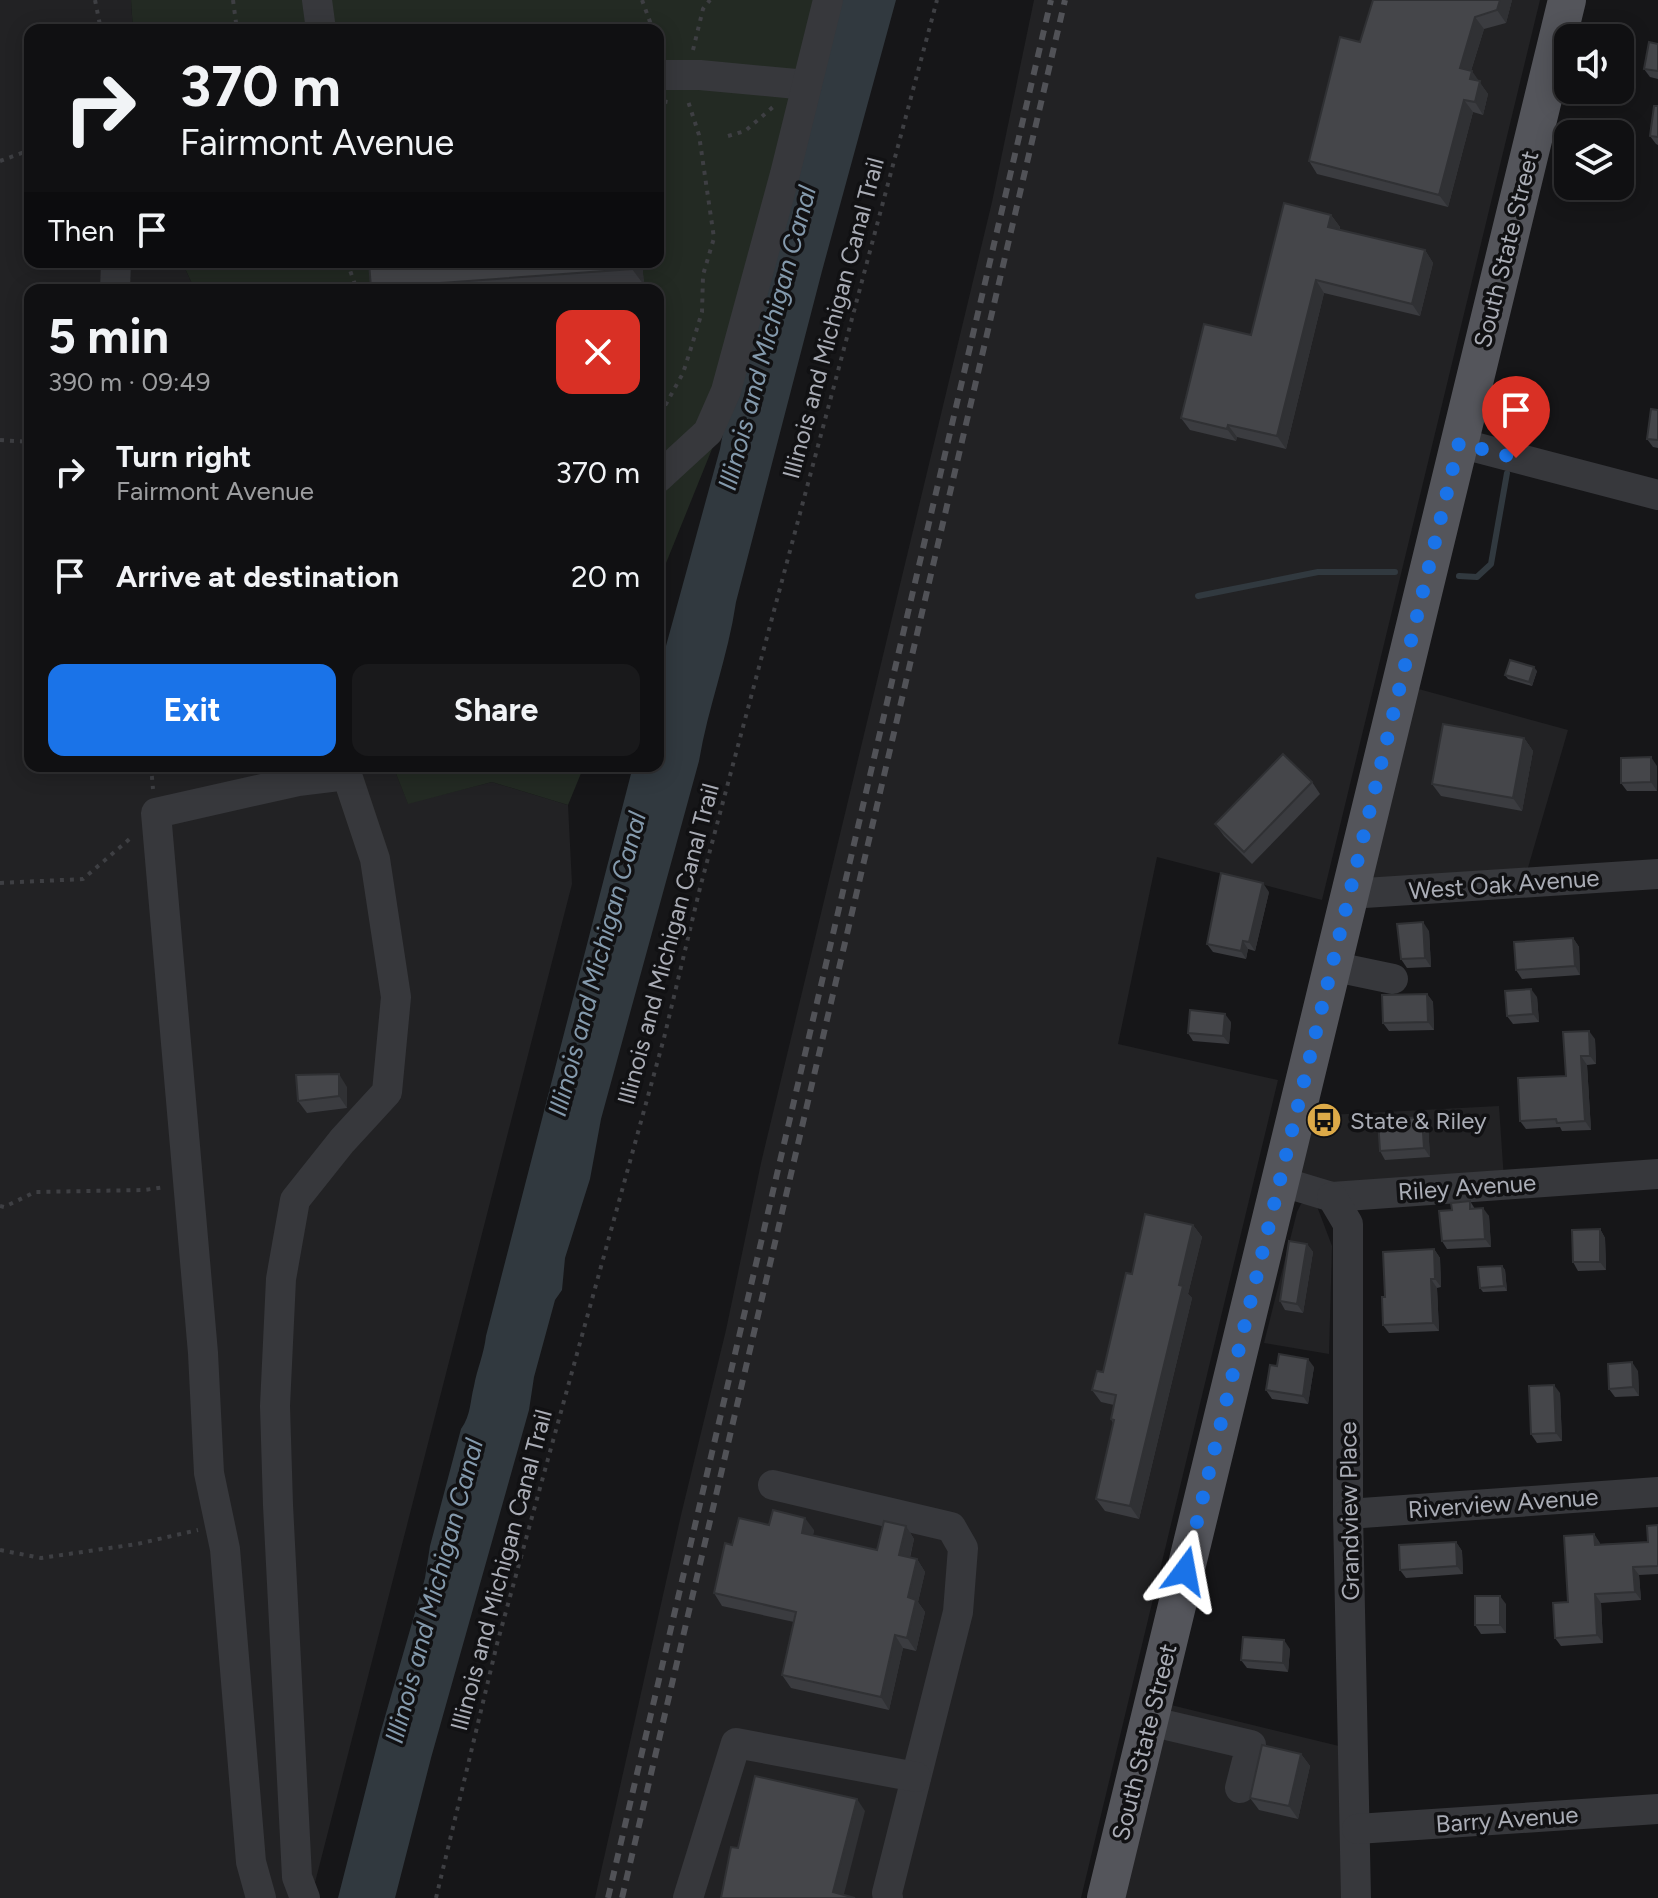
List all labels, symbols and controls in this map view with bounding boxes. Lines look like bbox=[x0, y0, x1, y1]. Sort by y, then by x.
map controls bbox=[1554, 24, 1634, 200]
button: sound bbox=[1554, 24, 1634, 104]
text: 370 m bbox=[180, 53, 341, 120]
icon: right bbox=[48, 56, 152, 160]
button: layers bbox=[1554, 120, 1634, 200]
text: Fairmont Avenue bbox=[180, 121, 454, 164]
street label: South State Street bbox=[1468, 148, 1544, 350]
street label: Illinois and Michigan Canal Trail bbox=[776, 154, 890, 482]
water label: Illinois and Michigan Canal bbox=[711, 182, 823, 494]
icon: arrive bbox=[130, 208, 174, 252]
text: Then bbox=[48, 212, 114, 249]
text: 5 min bbox=[48, 307, 169, 365]
button: close bbox=[556, 310, 640, 394]
text: 390 m · 09:49 bbox=[48, 366, 210, 398]
pin bbox=[1482, 376, 1550, 458]
icon: arrive bbox=[1494, 388, 1538, 432]
text: Turn right bbox=[116, 438, 251, 475]
icon: right bbox=[48, 450, 92, 494]
text: 370 m bbox=[555, 454, 640, 491]
text: Fairmont Avenue bbox=[116, 475, 314, 507]
icon: arrive bbox=[48, 554, 92, 598]
text: Arrive at destination bbox=[116, 558, 399, 595]
text: 20 m bbox=[571, 558, 640, 595]
button: Exit bbox=[48, 664, 336, 756]
button: Share bbox=[352, 664, 640, 756]
street label: Illinois and Michigan Canal Trail bbox=[611, 780, 725, 1108]
water label: Illinois and Michigan Canal bbox=[541, 808, 653, 1120]
street label: West Oak Avenue bbox=[1408, 863, 1600, 905]
bus stop icon: State & Riley bbox=[1305, 1101, 1343, 1139]
place label: State & Riley bbox=[1350, 1106, 1487, 1135]
street label: Riley Avenue bbox=[1397, 1168, 1537, 1206]
street label: Illinois and Michigan Canal Trail bbox=[444, 1406, 558, 1734]
street label: Grandview Place bbox=[1333, 1421, 1365, 1601]
water label: Illinois and Michigan Canal bbox=[378, 1435, 490, 1747]
street label: Riverview Avenue bbox=[1407, 1482, 1599, 1524]
position arrow bbox=[1143, 1529, 1227, 1613]
street label: South State Street bbox=[1106, 1641, 1182, 1843]
street label: Barry Avenue bbox=[1435, 1800, 1579, 1838]

